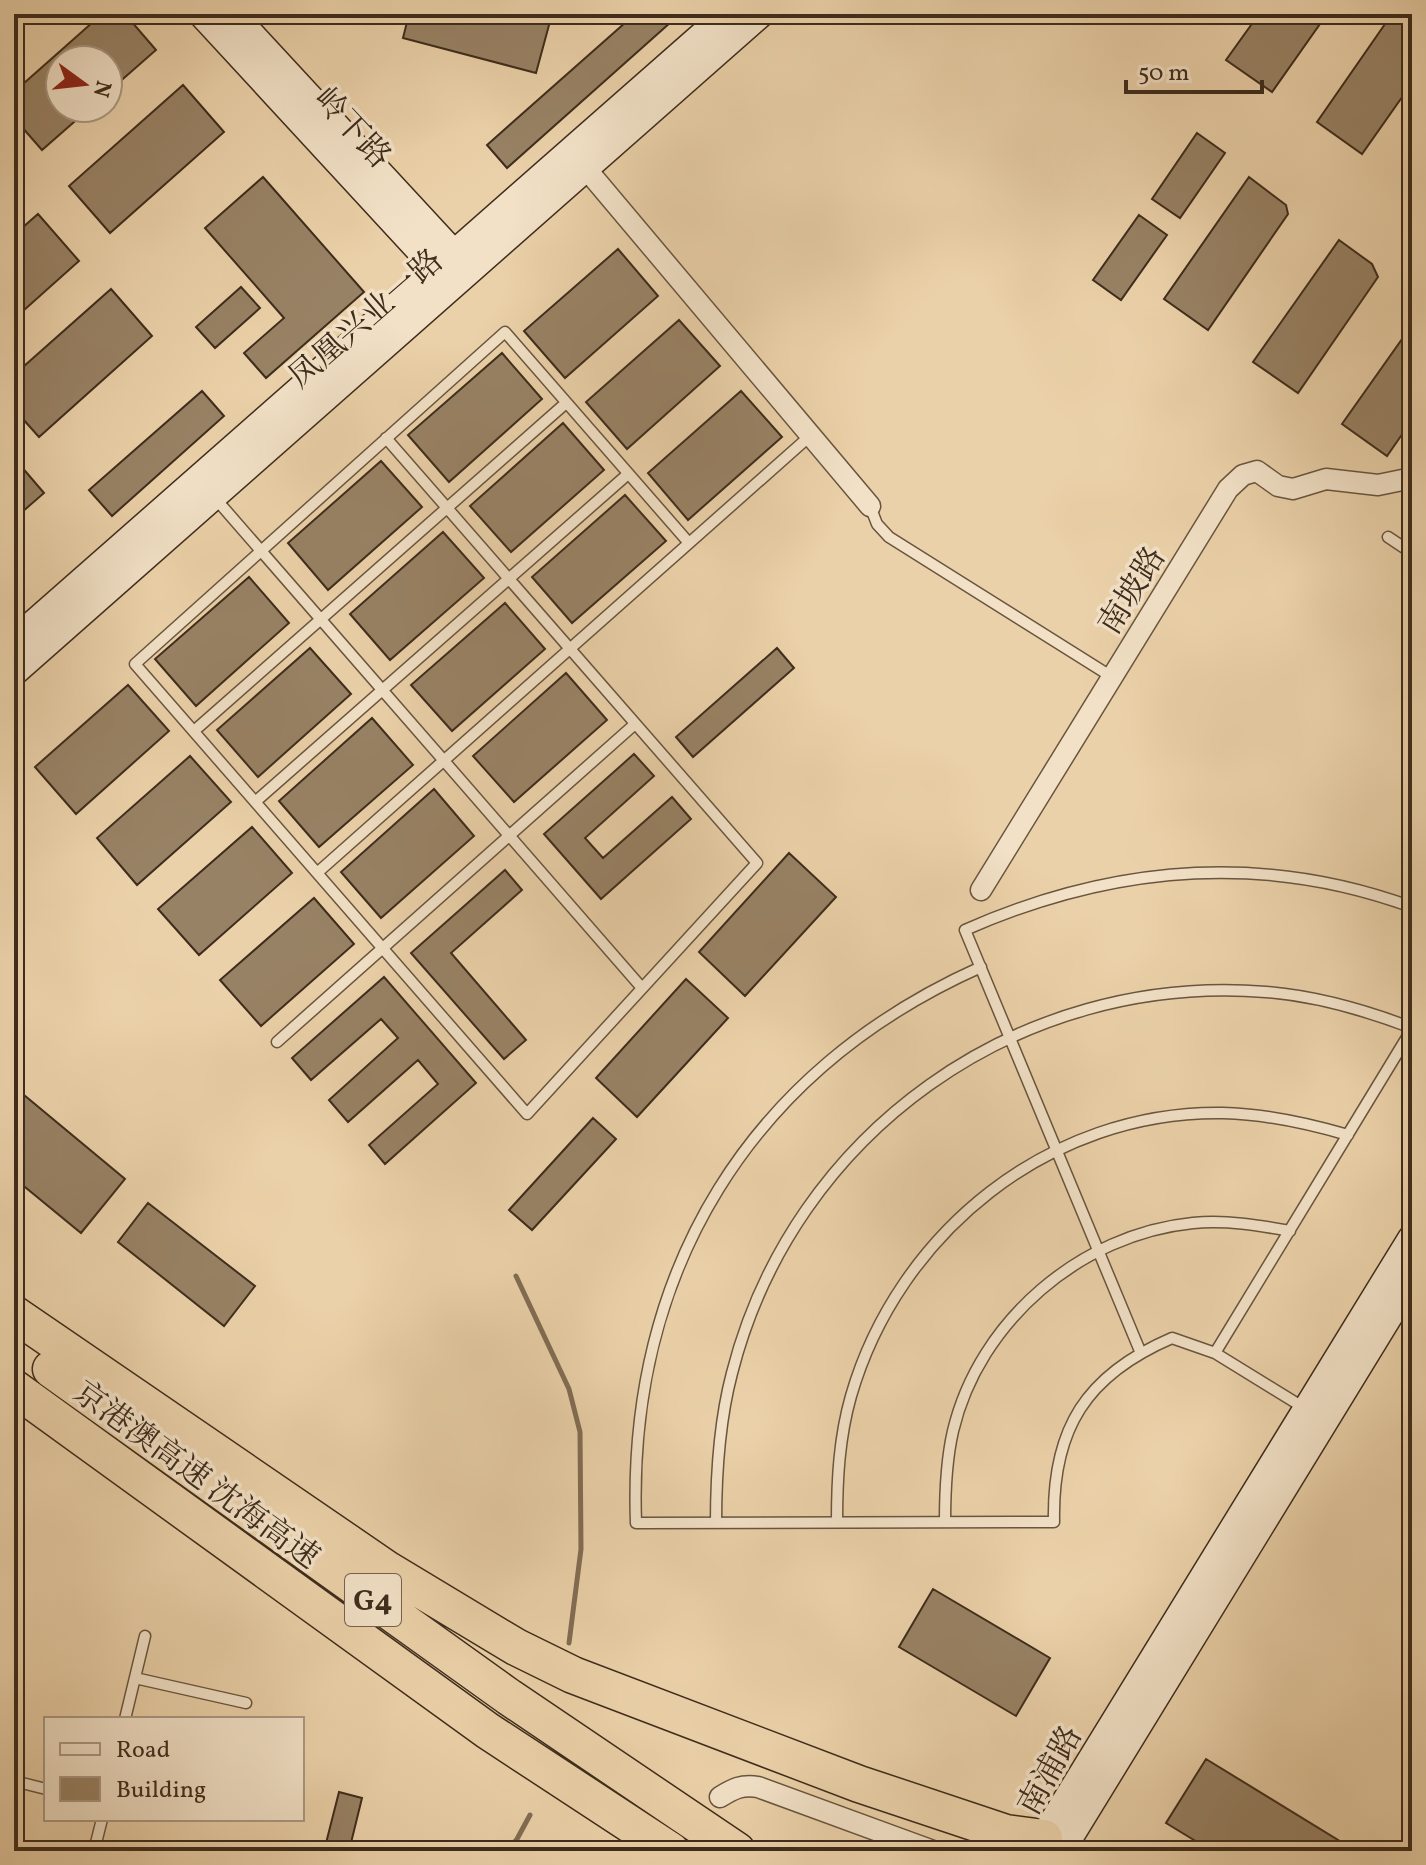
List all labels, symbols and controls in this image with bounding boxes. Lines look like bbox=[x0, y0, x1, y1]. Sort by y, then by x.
north arrow bbox=[44, 44, 124, 124]
scale bar bbox=[1126, 44, 1262, 94]
text: 50 m bbox=[1138, 57, 1190, 91]
text: N bbox=[84, 77, 118, 100]
street label: 岭下路 bbox=[302, 79, 400, 179]
street label: 凤凰兴业一路 bbox=[280, 241, 454, 400]
street label: 南坡路 bbox=[1089, 539, 1178, 644]
street label: 京港澳高速 沈海高速 bbox=[63, 1372, 327, 1581]
road number: G4 bbox=[345, 1574, 401, 1626]
legend bbox=[44, 1717, 304, 1821]
street label: 南浦路 bbox=[1009, 1719, 1094, 1824]
text: Road bbox=[116, 1734, 170, 1768]
text: Building bbox=[116, 1774, 206, 1808]

